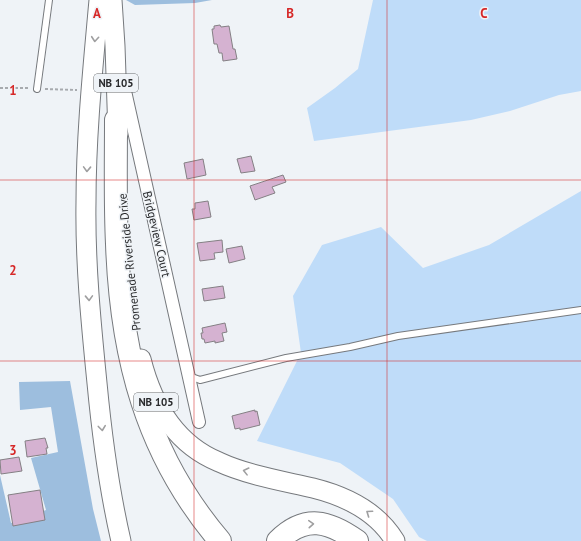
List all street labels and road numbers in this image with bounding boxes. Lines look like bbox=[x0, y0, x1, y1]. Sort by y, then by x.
road number: NB 105 bbox=[94, 74, 138, 92]
street label: Bridgeview Court bbox=[140, 190, 174, 278]
street label: Promenade Riverside Drive bbox=[114, 193, 144, 331]
road number: NB 105 bbox=[134, 393, 178, 411]

